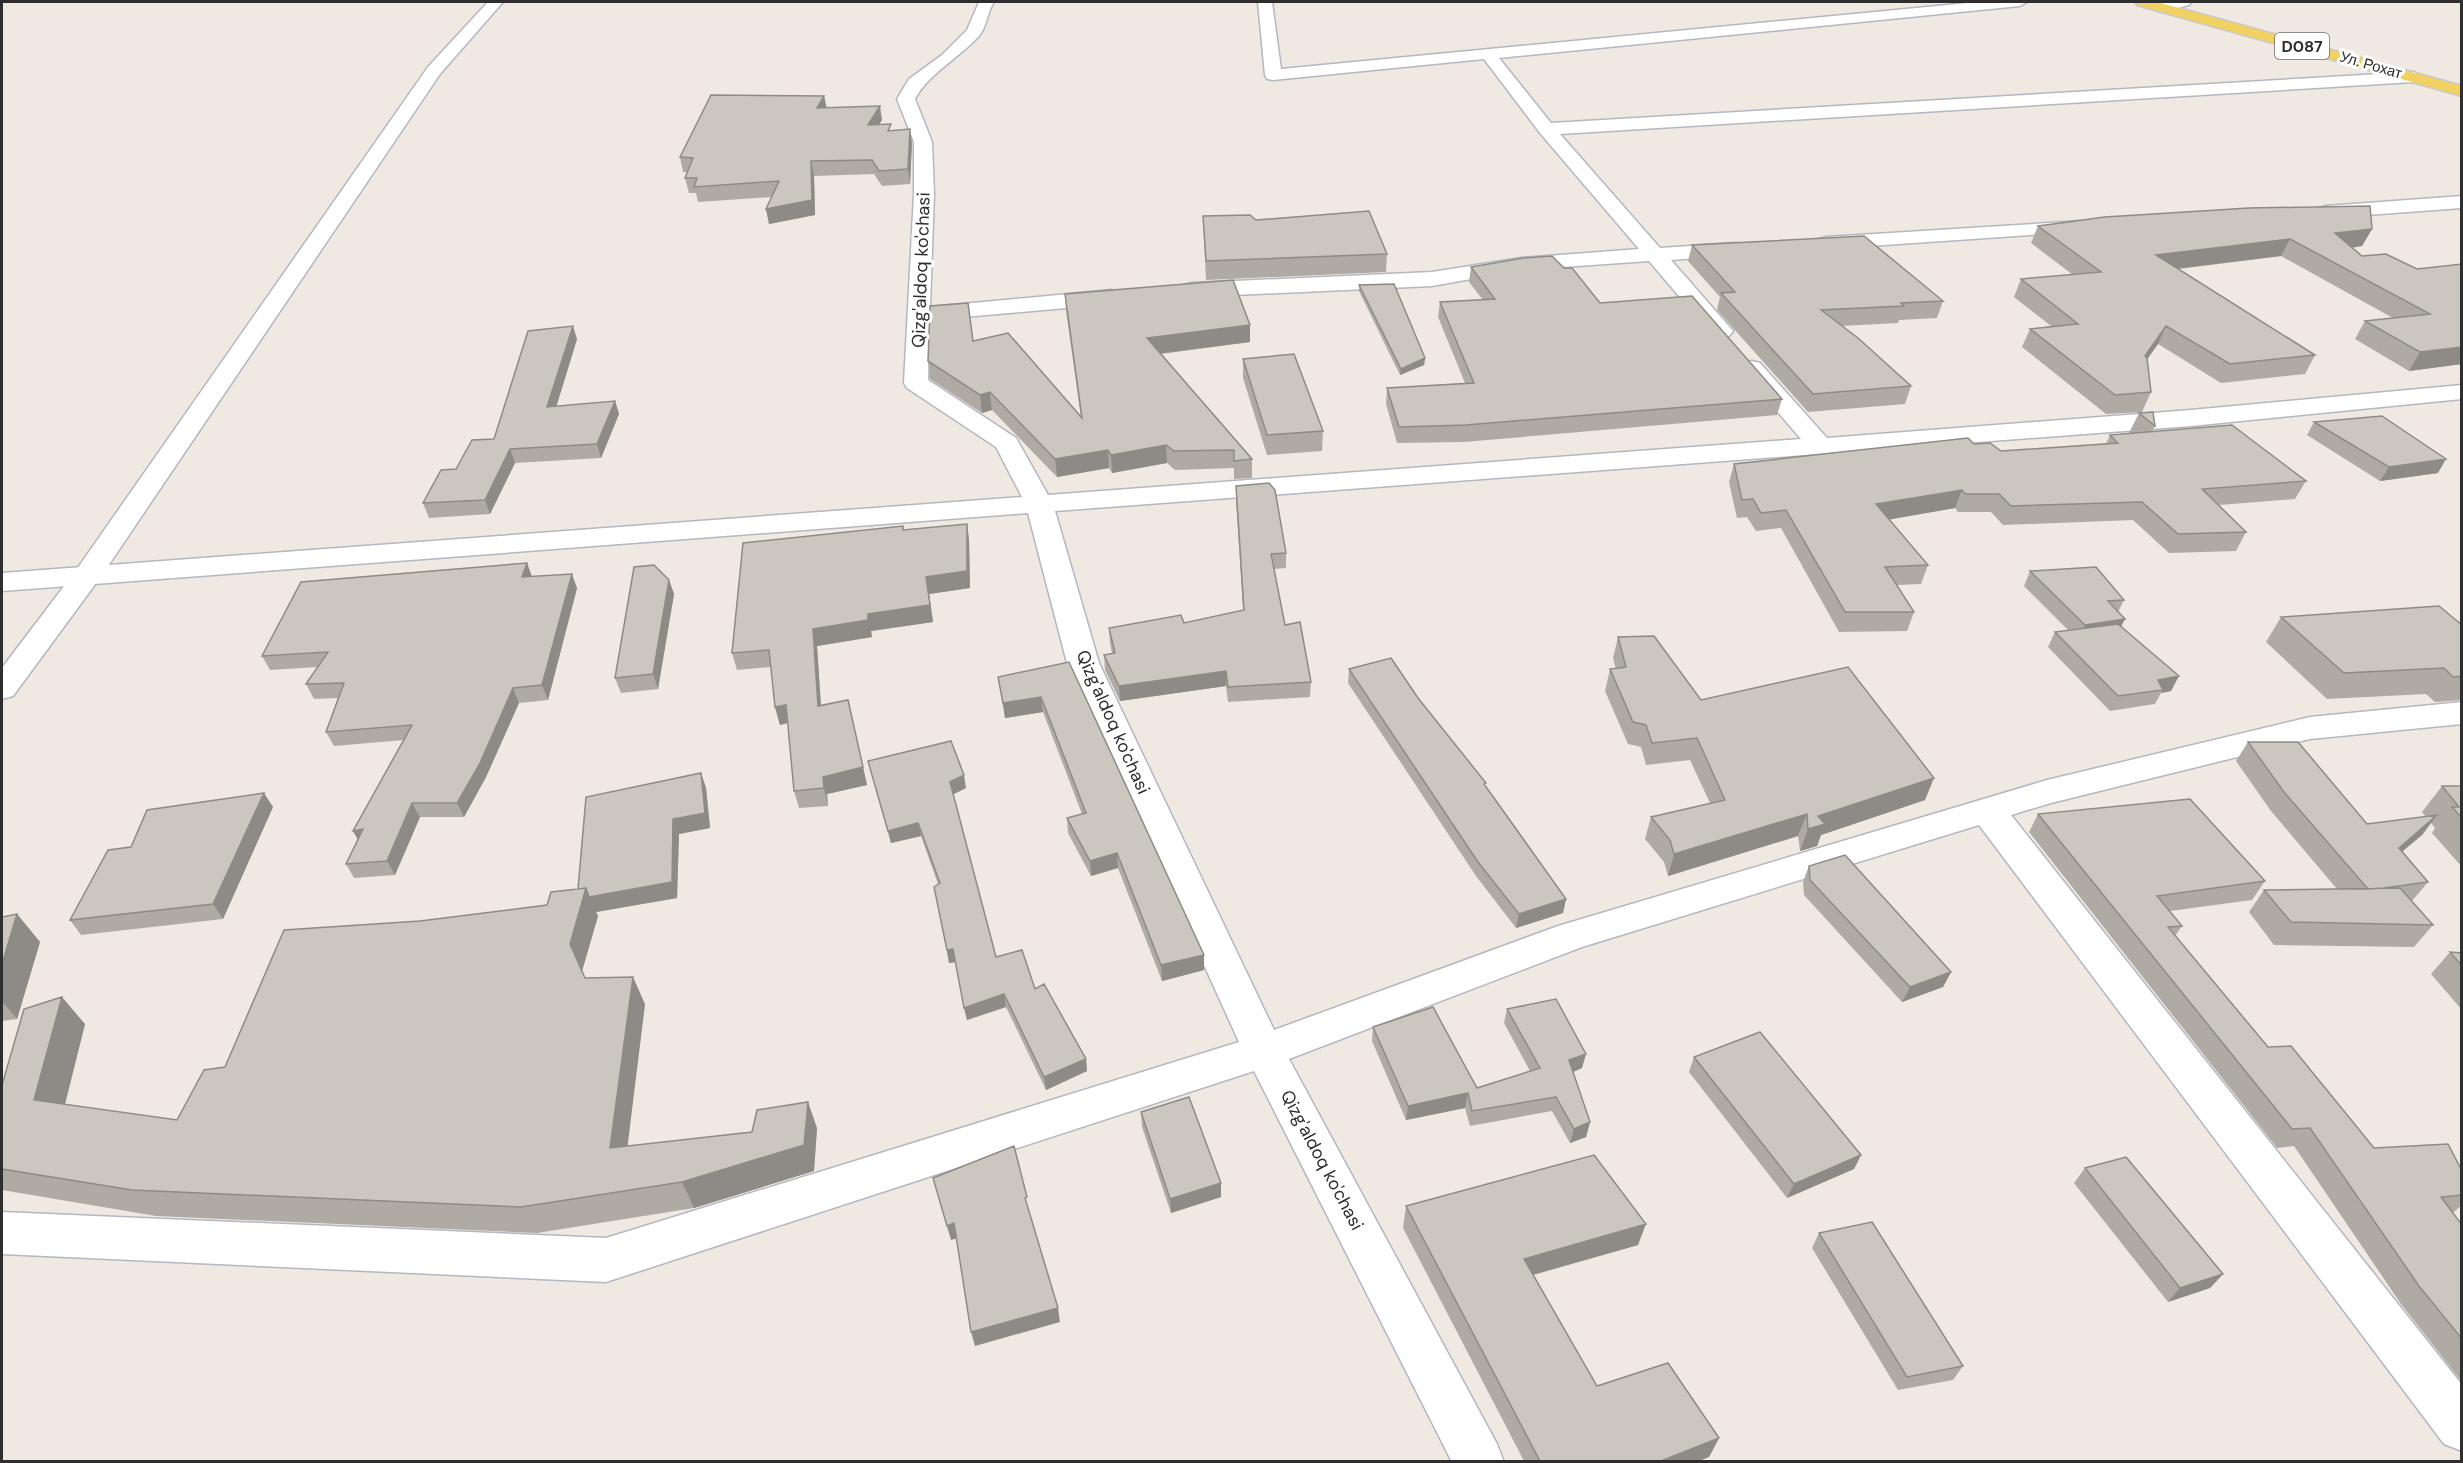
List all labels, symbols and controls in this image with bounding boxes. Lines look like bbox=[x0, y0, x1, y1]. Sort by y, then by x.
road number: D087 bbox=[2275, 33, 2329, 59]
street label: Ул. Рохат bbox=[2337, 47, 2405, 83]
street label: Qizg'aldoq ko'chasi bbox=[906, 192, 936, 348]
street label: Qizg'aldoq ko'chasi bbox=[1070, 646, 1156, 798]
street label: Qizg'aldoq ko'chasi bbox=[1275, 1086, 1369, 1234]

